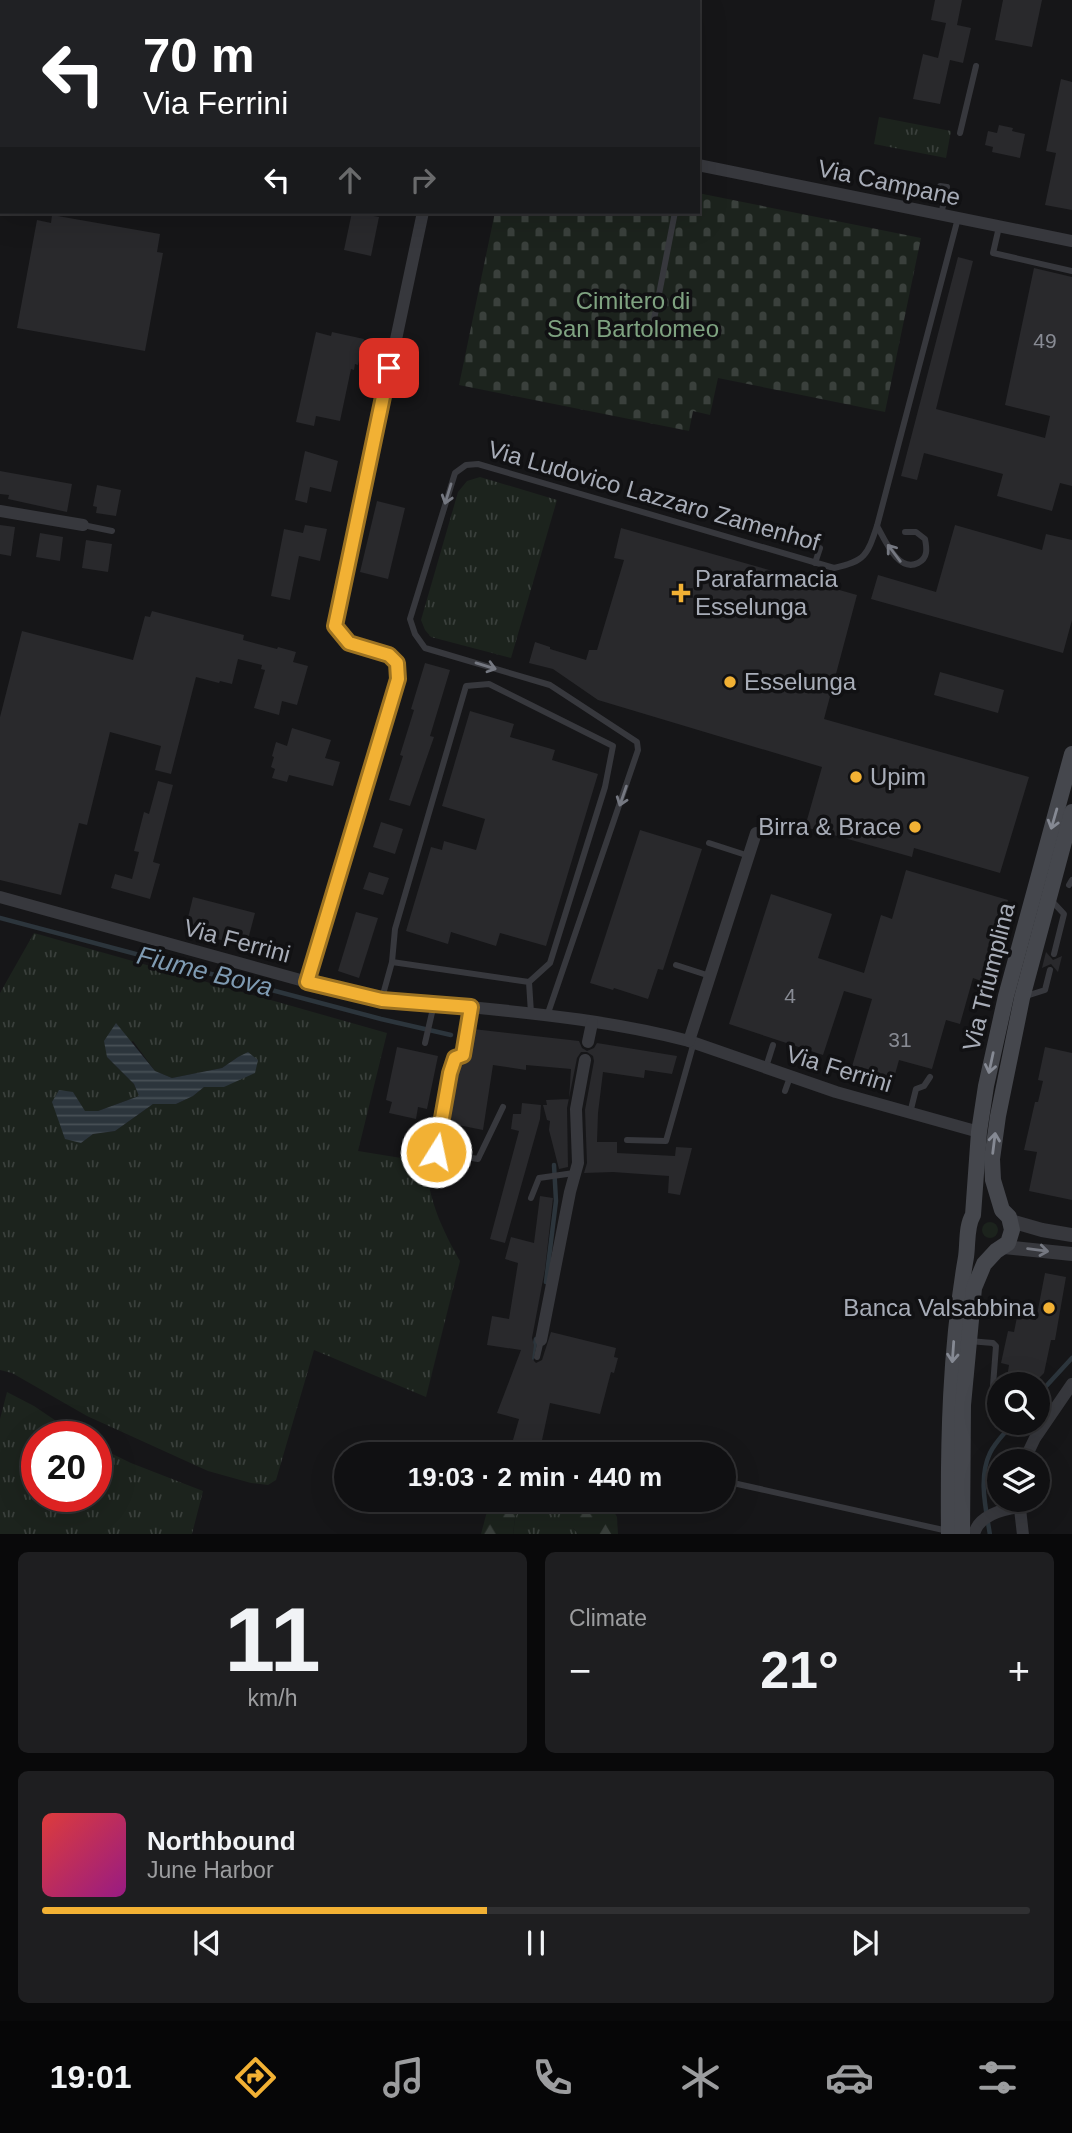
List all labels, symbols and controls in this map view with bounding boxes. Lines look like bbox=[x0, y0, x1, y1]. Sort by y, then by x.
icon: left bbox=[28, 28, 119, 119]
text: 70 m bbox=[143, 28, 255, 82]
text: Via Ferrini bbox=[143, 85, 288, 121]
street label: Via Campane bbox=[815, 154, 963, 211]
icon: left bbox=[258, 161, 296, 199]
icon: ahead bbox=[331, 161, 369, 199]
icon: right bbox=[404, 161, 442, 199]
park label: Cimitero di San Bartolomeo bbox=[547, 287, 719, 342]
house number: 49 bbox=[1033, 329, 1057, 352]
pin bbox=[359, 338, 419, 398]
icon: arrive bbox=[370, 349, 408, 387]
street label: Via Ludovico Lazzaro Zamenhof bbox=[485, 435, 823, 556]
one-way arrow bbox=[441, 483, 454, 505]
one-way arrow bbox=[887, 544, 901, 563]
place label: Parafarmacia Esselunga bbox=[695, 565, 838, 620]
marker: Parafarmacia Esselunga bbox=[673, 585, 689, 601]
one-way arrow bbox=[475, 660, 497, 673]
place label: Esselunga bbox=[744, 668, 857, 695]
marker: Esselunga bbox=[722, 674, 738, 690]
place label: Upim bbox=[870, 763, 926, 790]
marker: Upim bbox=[848, 769, 864, 785]
one-way arrow bbox=[616, 785, 628, 807]
one-way arrow bbox=[1046, 808, 1059, 830]
place label: Birra & Brace bbox=[758, 813, 901, 840]
marker: Birra & Brace bbox=[907, 819, 923, 835]
street label: Via Triumplina bbox=[957, 899, 1020, 1054]
street label: Via Ferrini bbox=[181, 913, 293, 968]
water label: Fiume Bova bbox=[134, 940, 276, 1002]
house number: 4 bbox=[784, 984, 796, 1007]
house number: 31 bbox=[888, 1028, 912, 1051]
street label: Via Ferrini bbox=[783, 1040, 895, 1097]
one-way arrow bbox=[984, 1051, 997, 1074]
position arrow bbox=[399, 1115, 473, 1189]
one-way arrow bbox=[988, 1133, 1001, 1155]
one-way arrow bbox=[1026, 1244, 1049, 1257]
place label: Banca Valsabbina bbox=[843, 1294, 1036, 1321]
marker: Banca Valsabbina bbox=[1041, 1300, 1057, 1316]
one-way arrow bbox=[946, 1340, 959, 1363]
map controls bbox=[987, 1372, 1050, 1512]
button: search bbox=[987, 1372, 1050, 1435]
speed limit sign: 20 bbox=[21, 1421, 112, 1512]
button: layers bbox=[987, 1449, 1050, 1512]
text: 19:03 · 2 min · 440 m bbox=[408, 1462, 662, 1492]
text: 11 bbox=[224, 1589, 321, 1690]
text: Climate bbox=[569, 1605, 647, 1631]
text: 21° bbox=[760, 1641, 839, 1699]
text: − bbox=[569, 1650, 591, 1692]
text: + bbox=[1008, 1650, 1030, 1692]
text: km/h bbox=[248, 1685, 297, 1711]
text: Northbound bbox=[147, 1826, 296, 1856]
text: June Harbor bbox=[147, 1857, 274, 1883]
icon: previous bbox=[188, 1924, 226, 1962]
icon: pause bbox=[517, 1924, 555, 1962]
icon: next bbox=[846, 1924, 884, 1962]
icon: directions bbox=[231, 2053, 280, 2102]
icon: music bbox=[379, 2053, 428, 2102]
icon: phone bbox=[528, 2053, 577, 2102]
icon: climate bbox=[676, 2053, 725, 2102]
icon: car bbox=[825, 2053, 874, 2102]
icon: filters bbox=[973, 2053, 1022, 2102]
text: 19:01 bbox=[50, 2059, 132, 2095]

